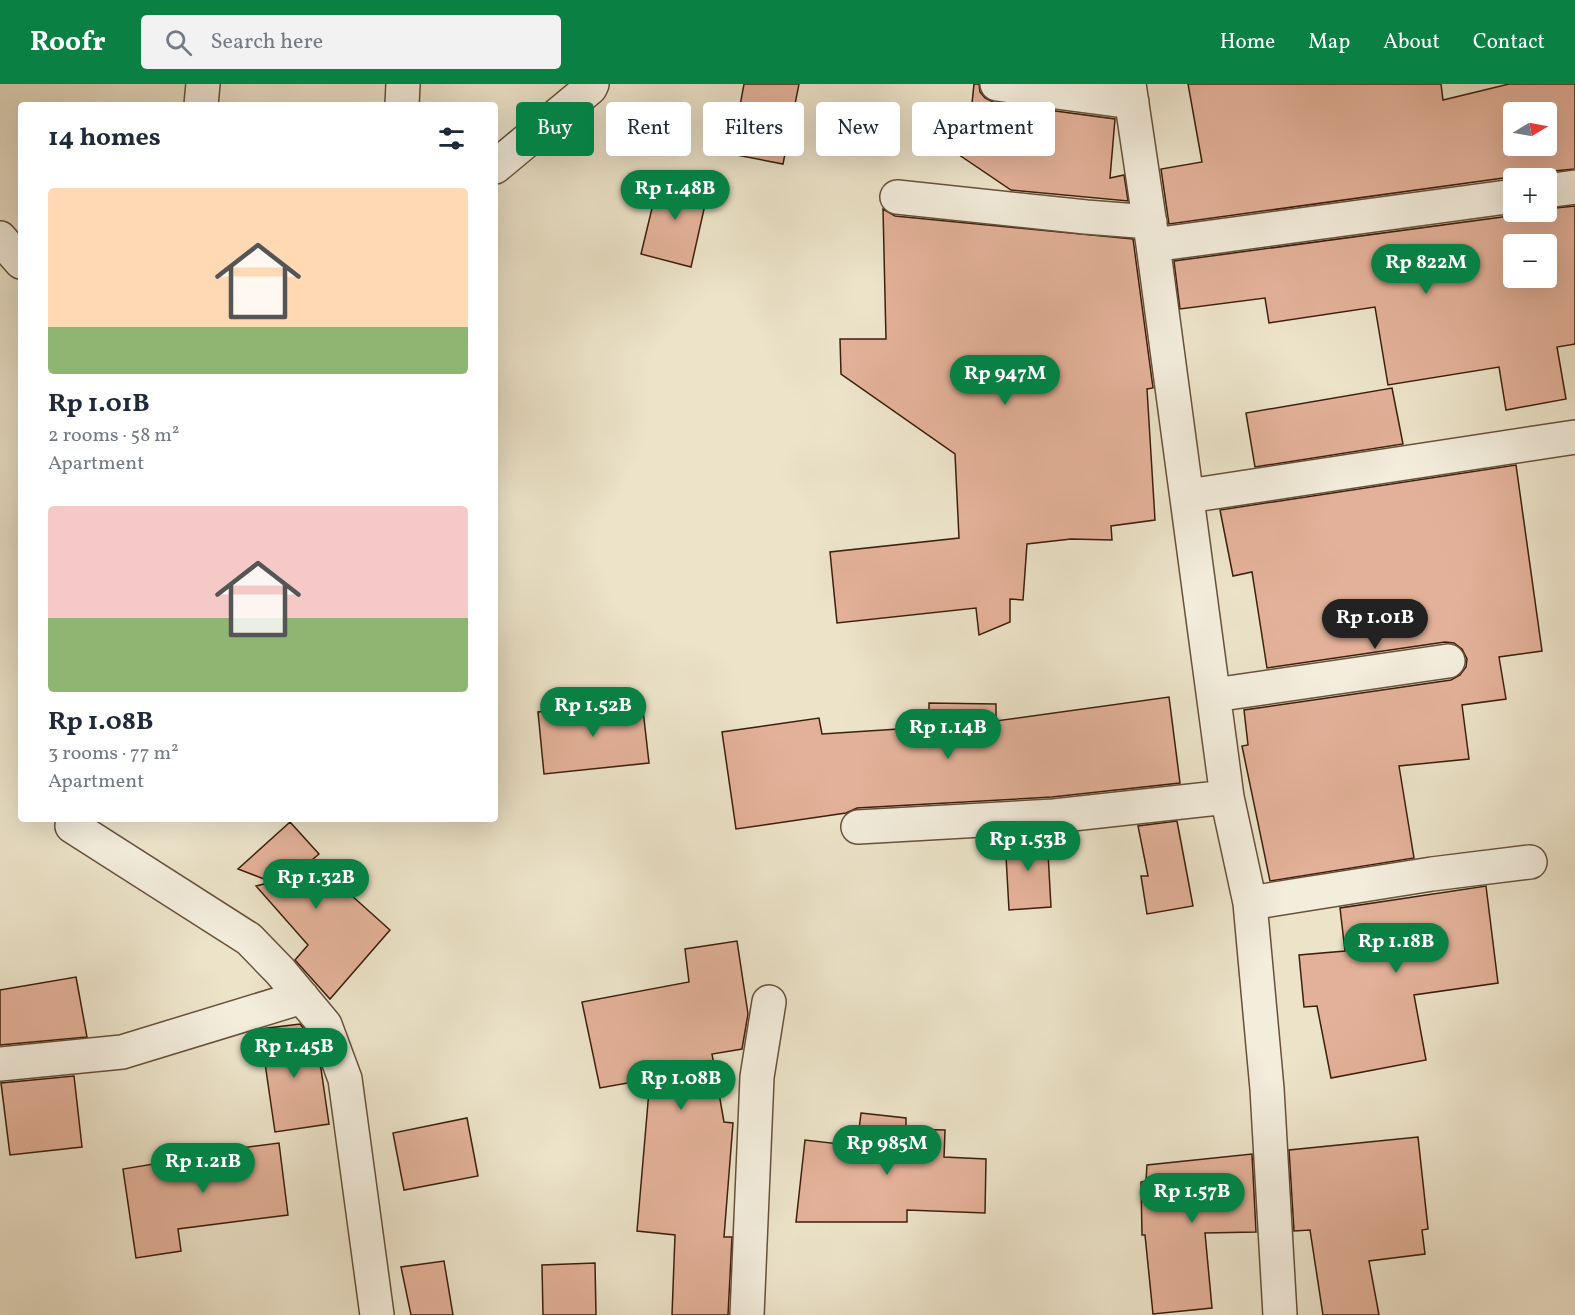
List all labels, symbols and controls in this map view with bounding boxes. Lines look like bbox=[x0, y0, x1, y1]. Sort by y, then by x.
search box bbox=[141, 15, 561, 69]
text: Roofr bbox=[30, 23, 105, 62]
icon: search bbox=[162, 26, 195, 59]
text: Search here bbox=[210, 27, 323, 58]
text: Home bbox=[1220, 28, 1275, 57]
text: Map bbox=[1308, 28, 1350, 57]
text: About bbox=[1383, 28, 1440, 57]
text: Contact bbox=[1473, 28, 1545, 57]
chip: Buy bbox=[516, 102, 594, 156]
chip: Rent bbox=[606, 102, 691, 156]
chip: Filters bbox=[703, 102, 804, 156]
chip: New bbox=[816, 102, 900, 156]
chip: Apartment bbox=[912, 102, 1055, 156]
north arrow bbox=[1503, 102, 1557, 156]
map controls bbox=[1503, 102, 1557, 288]
text: 14 homes bbox=[48, 120, 161, 156]
icon: filters bbox=[435, 122, 468, 155]
button: + bbox=[1503, 168, 1557, 222]
pin: Rp 1.48B bbox=[613, 170, 737, 221]
text: Rp 1.48B bbox=[635, 175, 715, 203]
icon: home bbox=[204, 227, 312, 335]
button: − bbox=[1503, 234, 1557, 288]
pin: Rp 822M bbox=[1371, 244, 1481, 295]
text: Rp 822M bbox=[1385, 249, 1467, 277]
pin: Rp 947M bbox=[950, 355, 1060, 406]
text: Rp 947M bbox=[964, 360, 1046, 388]
text: Rp 1.01B bbox=[48, 386, 150, 422]
text: 2 rooms · 58 m² bbox=[48, 422, 179, 450]
text: Apartment bbox=[48, 450, 144, 478]
icon: home bbox=[204, 545, 312, 653]
pin: Rp 1.01B bbox=[1313, 599, 1437, 650]
text: Rp 1.01B bbox=[1336, 604, 1414, 632]
pin: Rp 1.52B bbox=[531, 687, 655, 738]
text: Rp 1.52B bbox=[554, 692, 632, 720]
text: Rp 1.08B bbox=[48, 704, 153, 740]
pin: Rp 1.14B bbox=[886, 709, 1010, 760]
text: Rp 1.14B bbox=[909, 714, 987, 742]
text: 3 rooms · 77 m² bbox=[48, 740, 179, 768]
text: Apartment bbox=[48, 768, 144, 796]
pin: Rp 1.53B bbox=[966, 821, 1090, 872]
text: Rp 1.53B bbox=[989, 826, 1067, 854]
pin: Rp 1.32B bbox=[254, 859, 378, 910]
text: Rp 1.32B bbox=[277, 864, 355, 892]
pin: Rp 1.18B bbox=[1334, 923, 1458, 974]
text: Rp 1.18B bbox=[1358, 928, 1434, 956]
pin: Rp 1.45B bbox=[232, 1028, 356, 1079]
text: Rp 1.45B bbox=[254, 1033, 334, 1061]
pin: Rp 1.08B bbox=[619, 1060, 743, 1111]
text: Rp 1.08B bbox=[641, 1065, 722, 1093]
pin: Rp 985M bbox=[832, 1125, 942, 1176]
text: Rp 985M bbox=[846, 1130, 928, 1158]
pin: Rp 1.21B bbox=[141, 1143, 265, 1194]
text: Rp 1.21B bbox=[165, 1148, 241, 1176]
pin: Rp 1.57B bbox=[1130, 1173, 1254, 1224]
text: Rp 1.57B bbox=[1154, 1178, 1230, 1206]

